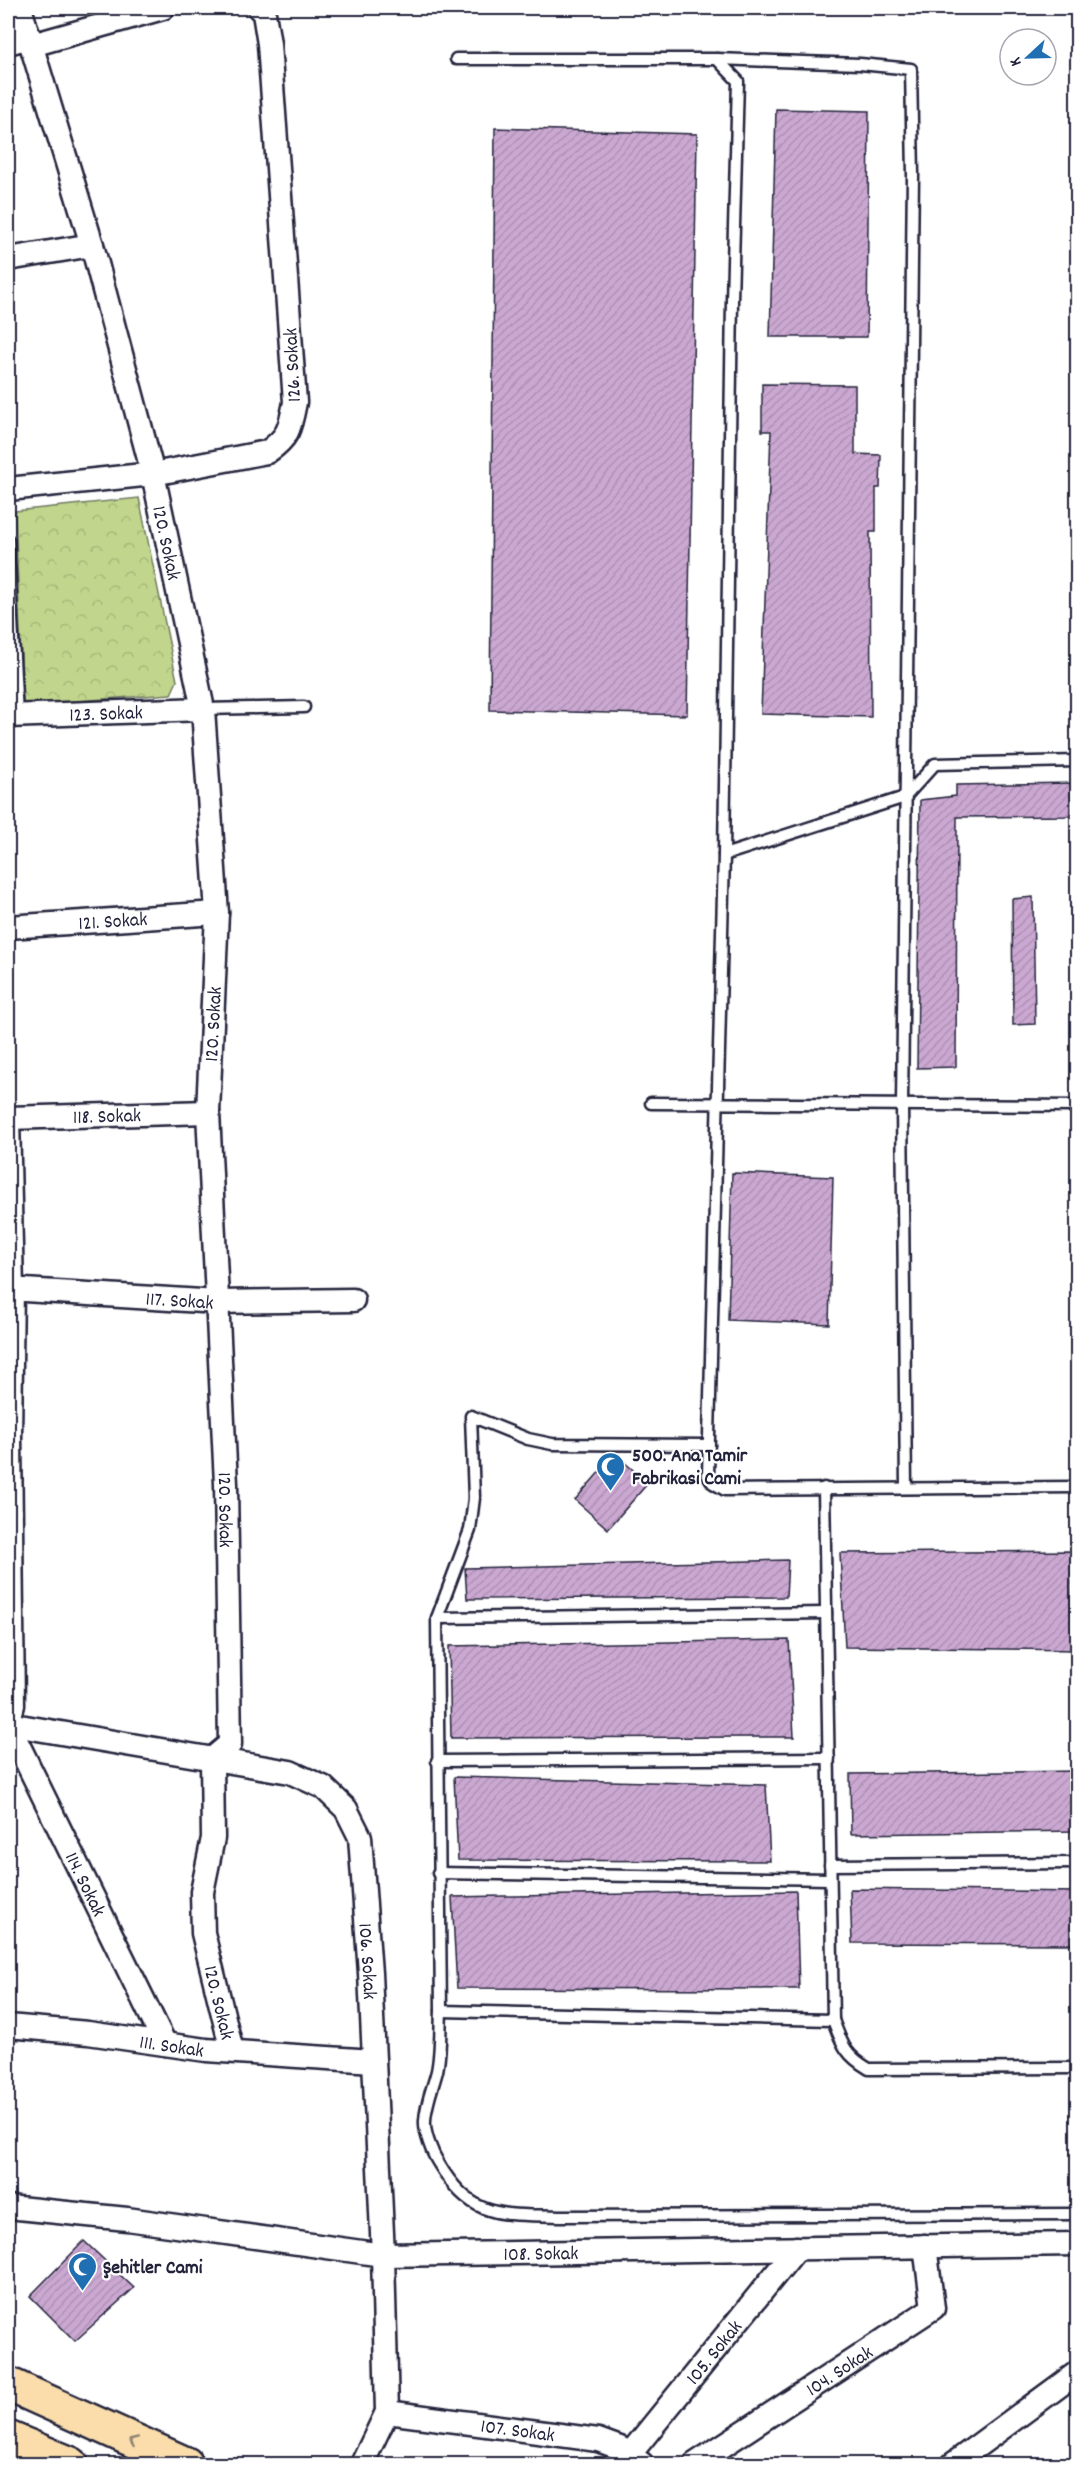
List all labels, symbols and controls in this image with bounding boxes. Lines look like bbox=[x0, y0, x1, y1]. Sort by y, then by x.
north arrow bbox=[998, 27, 1058, 87]
text: K bbox=[1004, 53, 1028, 69]
street label: 126. Sokak bbox=[278, 327, 310, 403]
street label: 120. Sokak bbox=[143, 504, 186, 583]
street label: 123. Sokak bbox=[69, 700, 143, 731]
street label: 121. Sokak bbox=[78, 907, 148, 939]
street label: 120. Sokak bbox=[199, 986, 231, 1063]
street label: 118. Sokak bbox=[73, 1103, 142, 1133]
street label: 117. Sokak bbox=[145, 1287, 214, 1319]
place label: 500. Ana Tamir Fabrikasi Cami bbox=[632, 1443, 748, 1494]
mosque icon: 500. Ana Tamir Fabrikasi Cami bbox=[595, 1450, 627, 1492]
street label: 120. Sokak bbox=[208, 1472, 238, 1548]
street label: 114. Sokak bbox=[56, 1848, 111, 1922]
street label: 106. Sokak bbox=[349, 1922, 382, 2000]
street label: 120. Sokak bbox=[195, 1963, 240, 2043]
street label: 111. Sokak bbox=[137, 2030, 205, 2067]
street label: 108. Sokak bbox=[503, 2241, 579, 2270]
mosque icon: Şehitler Cami bbox=[66, 2250, 98, 2292]
place label: Şehitler Cami bbox=[103, 2255, 203, 2283]
street label: 105. Sokak bbox=[681, 2315, 750, 2392]
street label: 104. Sokak bbox=[801, 2340, 880, 2405]
street label: 107. Sokak bbox=[479, 2414, 556, 2451]
one-way arrow bbox=[128, 2436, 139, 2448]

